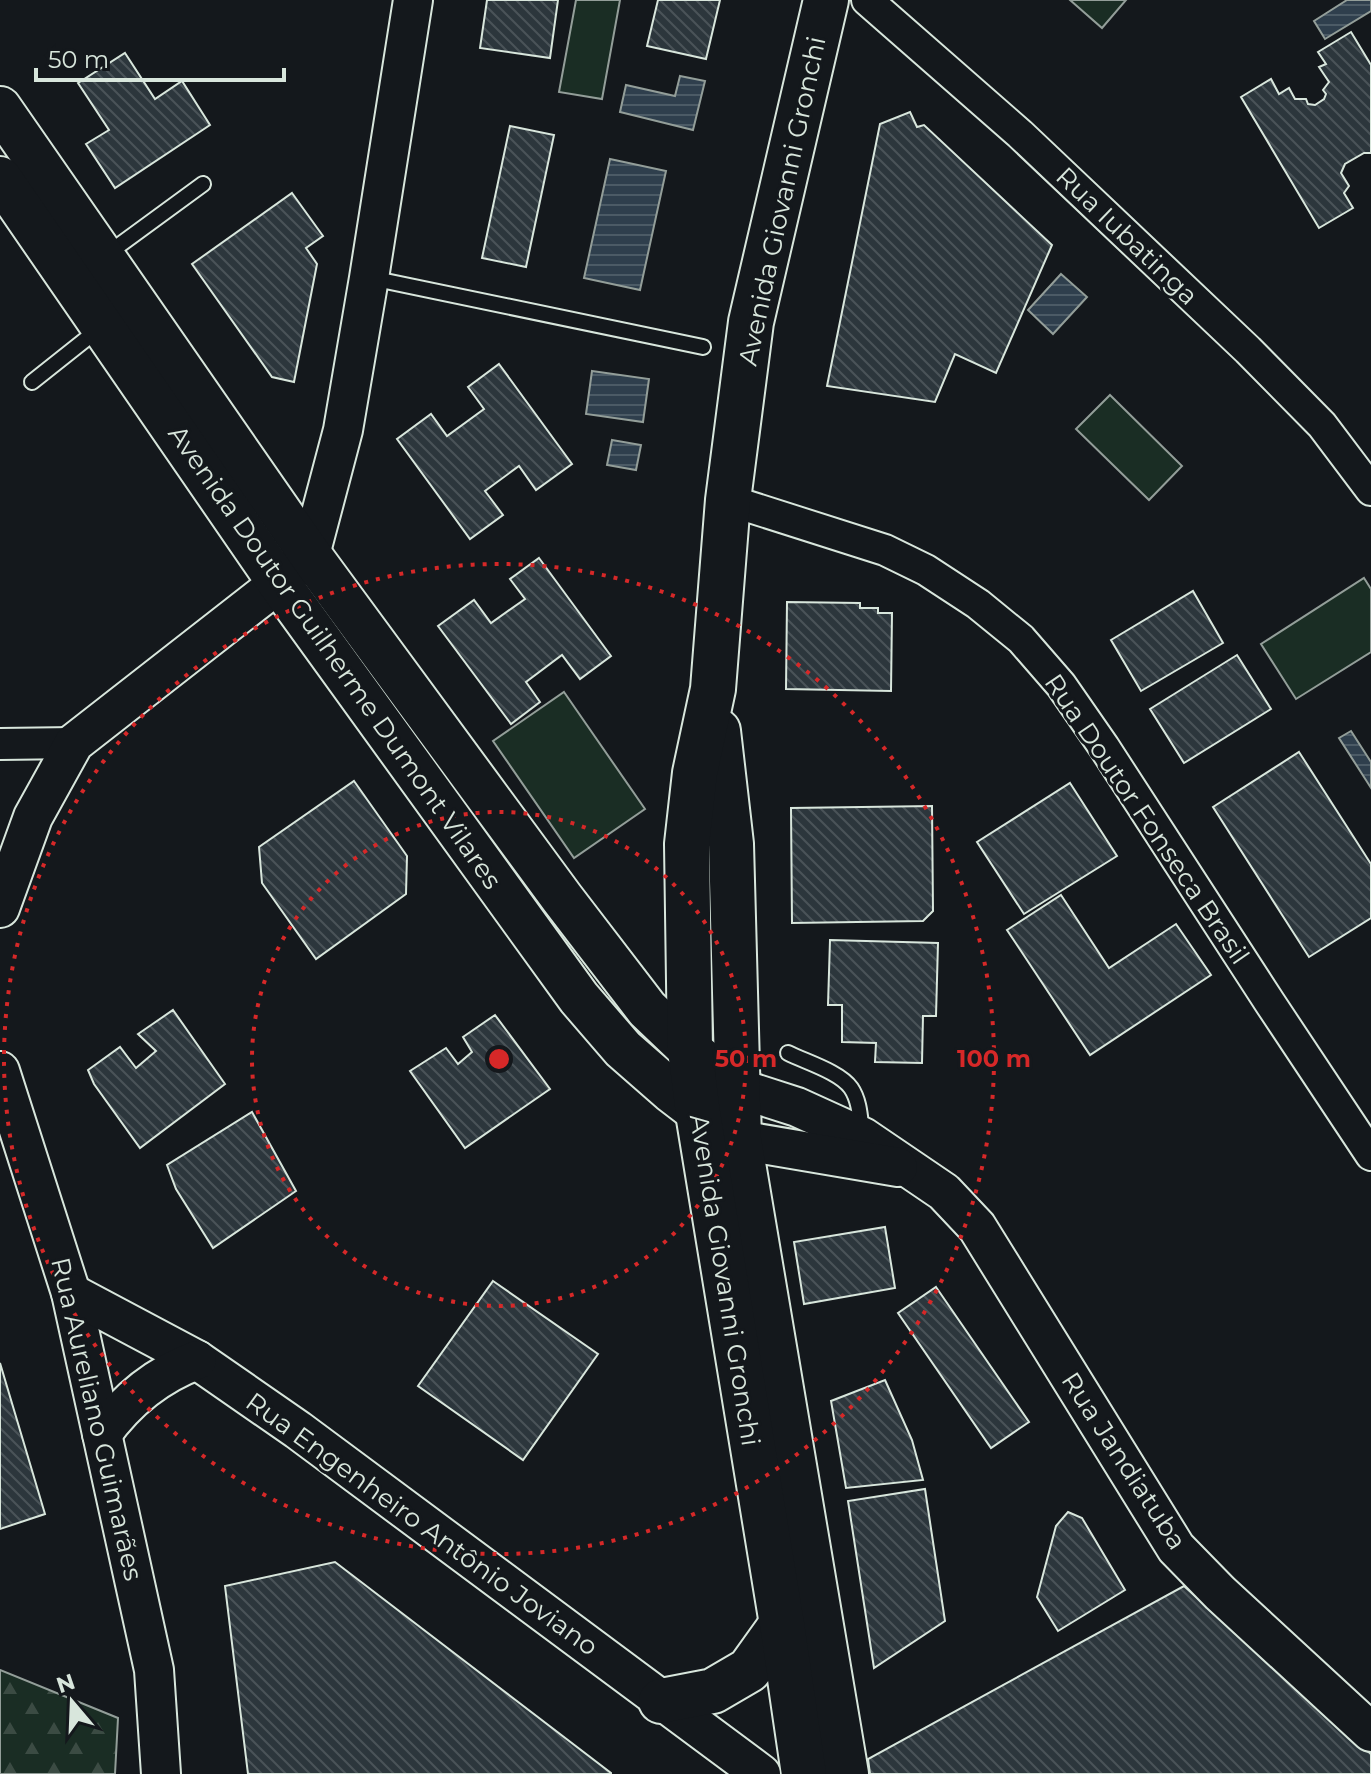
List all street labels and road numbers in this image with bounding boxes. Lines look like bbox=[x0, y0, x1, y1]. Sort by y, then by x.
street label: Avenida Giovanni Gronchi bbox=[731, 33, 833, 369]
street label: Rua Iubatinga bbox=[1049, 160, 1205, 312]
street label: Avenida Doutor Guilherme Dumont Vilares bbox=[162, 419, 508, 895]
street label: Rua Doutor Fonseca Brasil bbox=[1038, 668, 1256, 970]
street label: Avenida Giovanni Gronchi bbox=[683, 1112, 767, 1448]
street label: Rua Aureliano Guimarães bbox=[44, 1254, 150, 1584]
street label: Rua Jandiatuba bbox=[1055, 1366, 1193, 1556]
street label: Rua Engenheiro Antônio Joviano bbox=[240, 1385, 604, 1663]

